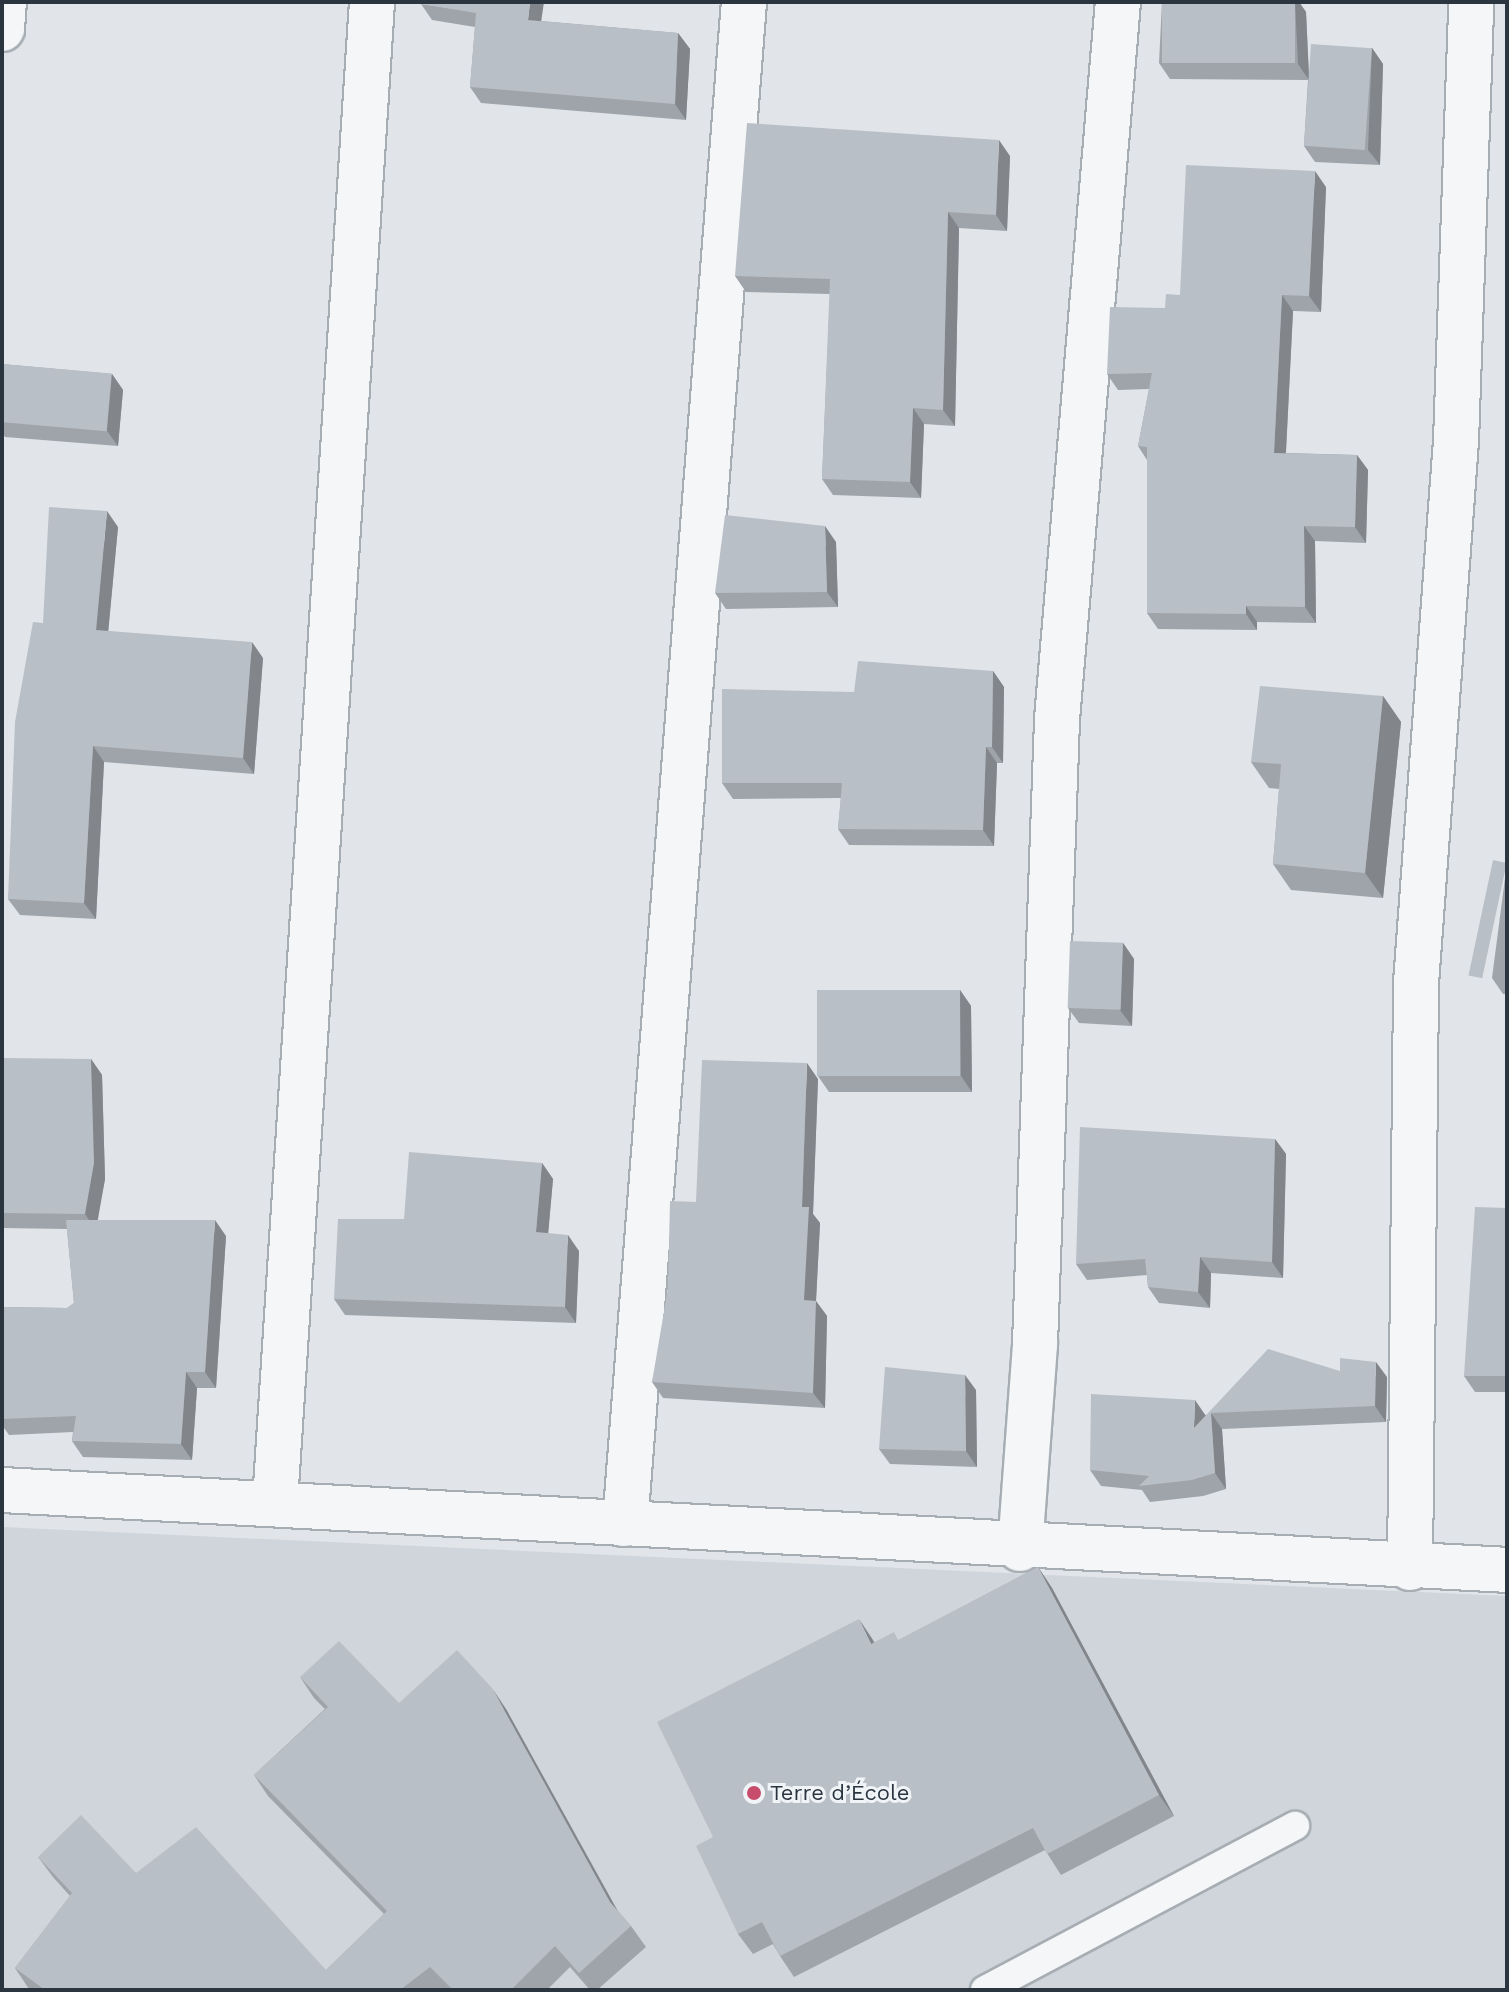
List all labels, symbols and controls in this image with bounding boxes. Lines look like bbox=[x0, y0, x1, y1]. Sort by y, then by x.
place label: Terre d’École bbox=[770, 1780, 909, 1806]
marker: Terre d’École bbox=[745, 1784, 763, 1802]

